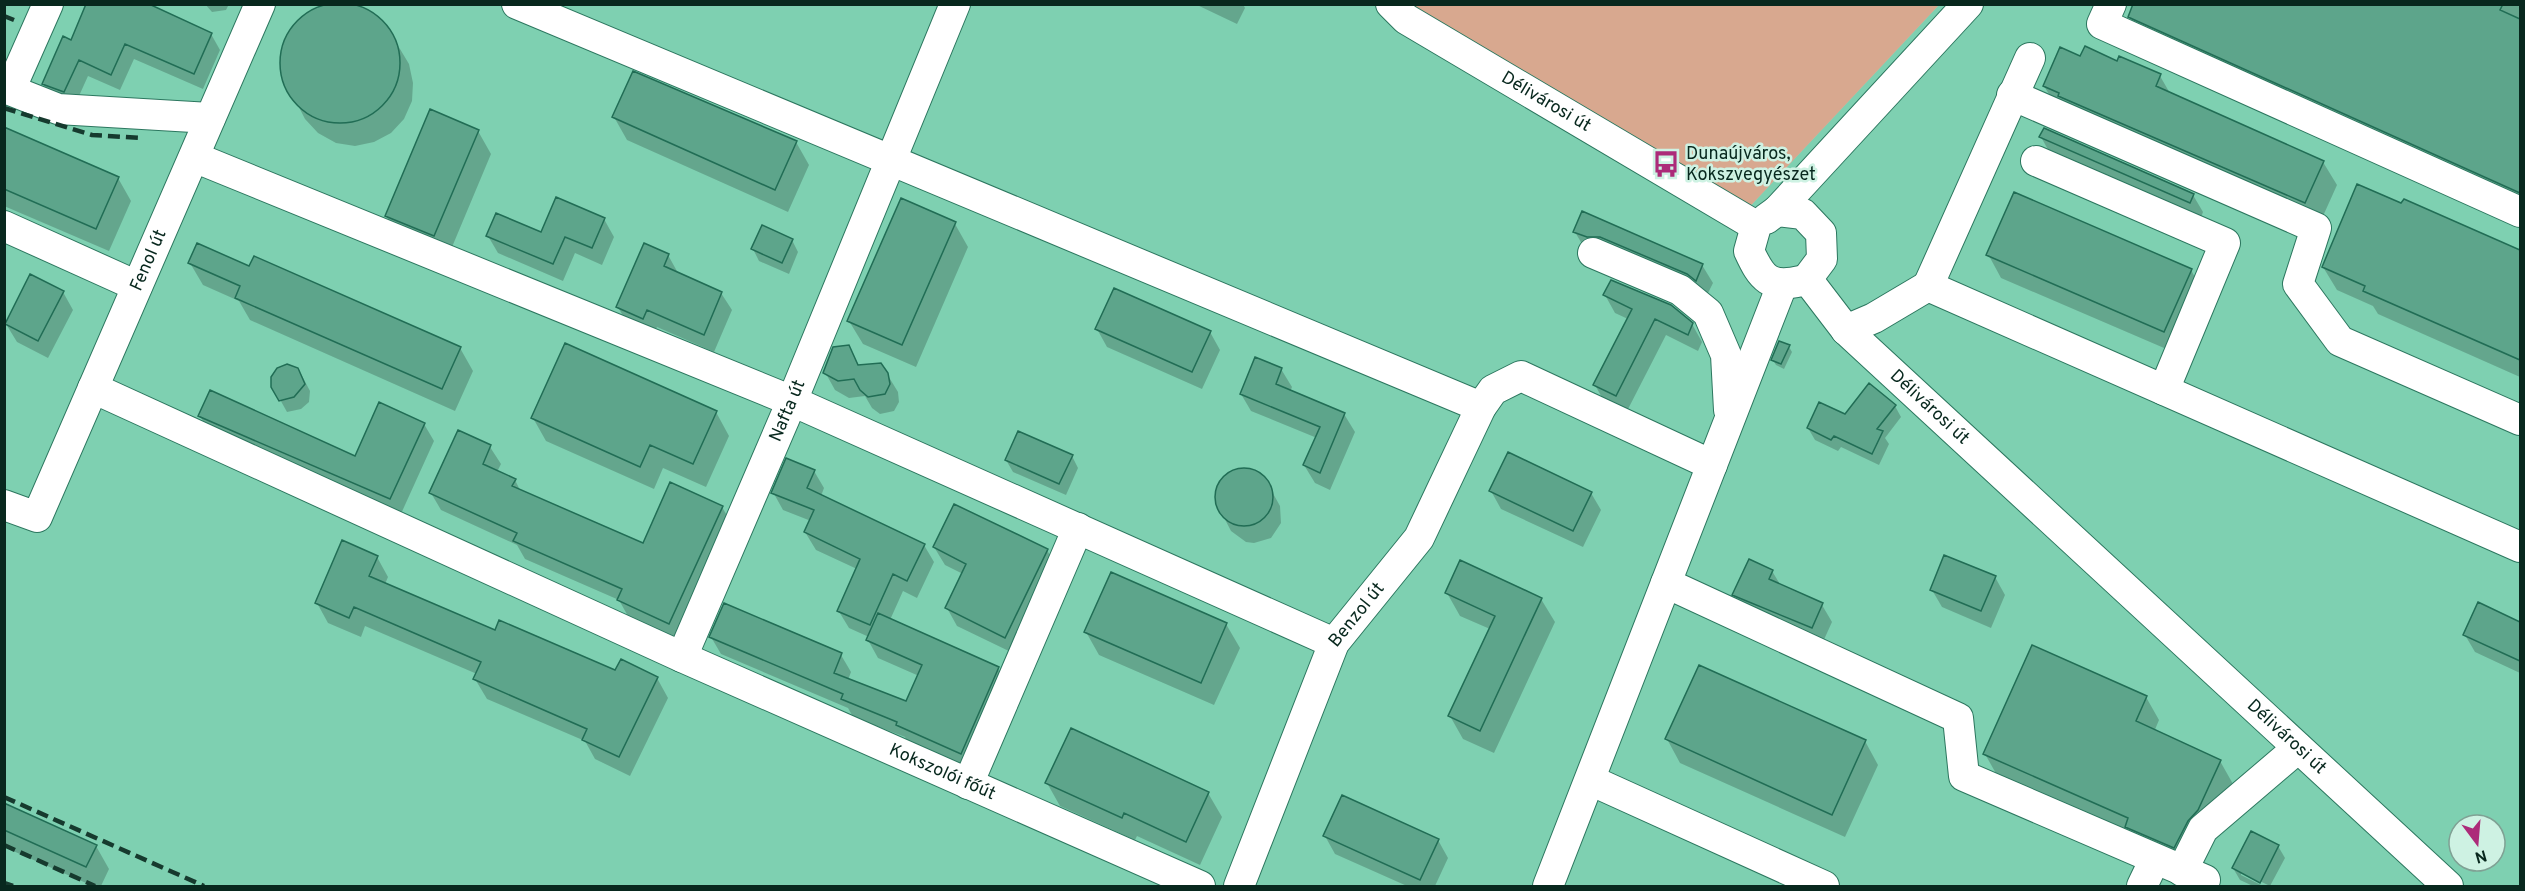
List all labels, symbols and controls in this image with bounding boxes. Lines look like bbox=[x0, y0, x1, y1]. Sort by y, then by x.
street label: Délivárosi út bbox=[1497, 66, 1595, 137]
place label: Dunaújváros, Kokszvegyészet bbox=[1686, 143, 1816, 187]
bus stop icon: Dunaújváros, Kokszvegyészet bbox=[1651, 149, 1681, 179]
street label: Fenol út bbox=[125, 226, 172, 295]
street label: Délivárosi út bbox=[1885, 365, 1974, 450]
street label: Nafta út bbox=[764, 376, 811, 445]
street label: Benzol út bbox=[1324, 578, 1390, 652]
street label: Délivárosi út bbox=[2242, 694, 2331, 779]
street label: Kokszolói főút bbox=[885, 738, 999, 806]
north arrow bbox=[2447, 813, 2507, 873]
text: N bbox=[2472, 844, 2489, 867]

